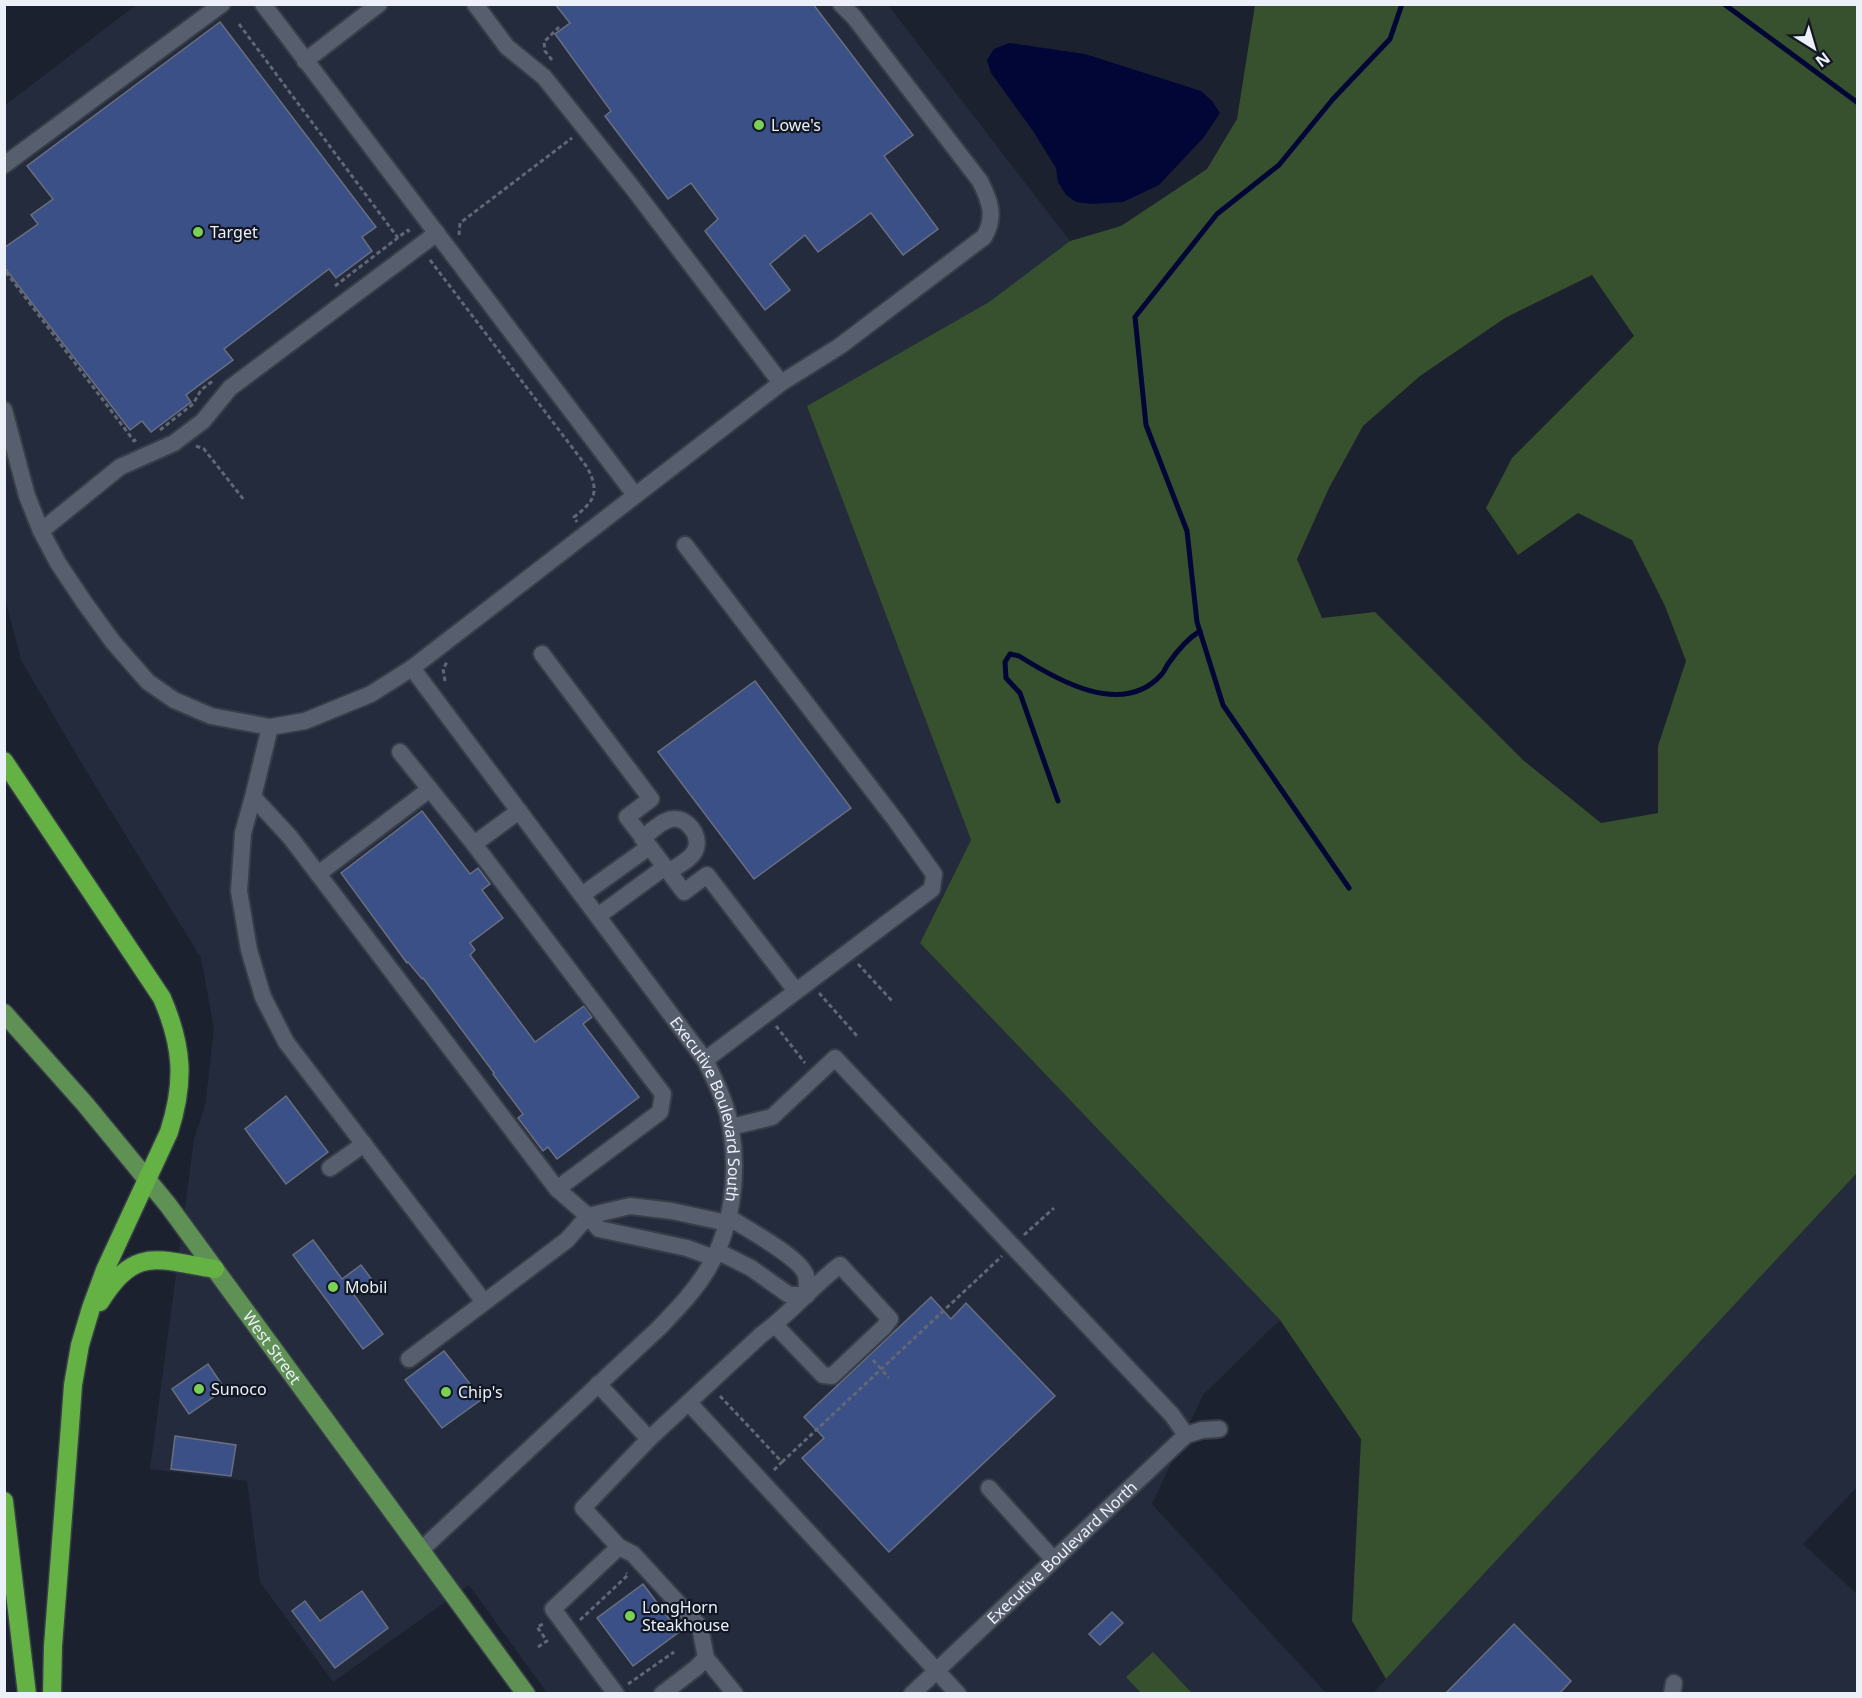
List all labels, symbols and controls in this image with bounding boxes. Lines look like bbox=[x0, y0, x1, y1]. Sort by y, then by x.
north arrow bbox=[1784, 18, 1844, 78]
text: N bbox=[1811, 47, 1835, 73]
place label: Lowe's bbox=[771, 114, 821, 136]
marker: Lowe's bbox=[752, 118, 766, 132]
place label: Target bbox=[210, 221, 258, 243]
marker: Target bbox=[191, 225, 205, 239]
street label: Executive Boulevard South bbox=[665, 1012, 745, 1203]
place label: Mobil bbox=[345, 1276, 387, 1298]
marker: Mobil bbox=[326, 1280, 340, 1294]
street label: West Street bbox=[238, 1306, 307, 1389]
place label: Sunoco bbox=[211, 1378, 267, 1400]
place label: Chip's bbox=[458, 1381, 503, 1403]
marker: Sunoco bbox=[192, 1382, 206, 1396]
marker: Chip's bbox=[439, 1385, 453, 1399]
street label: Executive Boulevard North bbox=[982, 1476, 1142, 1629]
place label: LongHorn Steakhouse bbox=[642, 1596, 729, 1636]
marker: LongHorn Steakhouse bbox=[623, 1609, 637, 1623]

